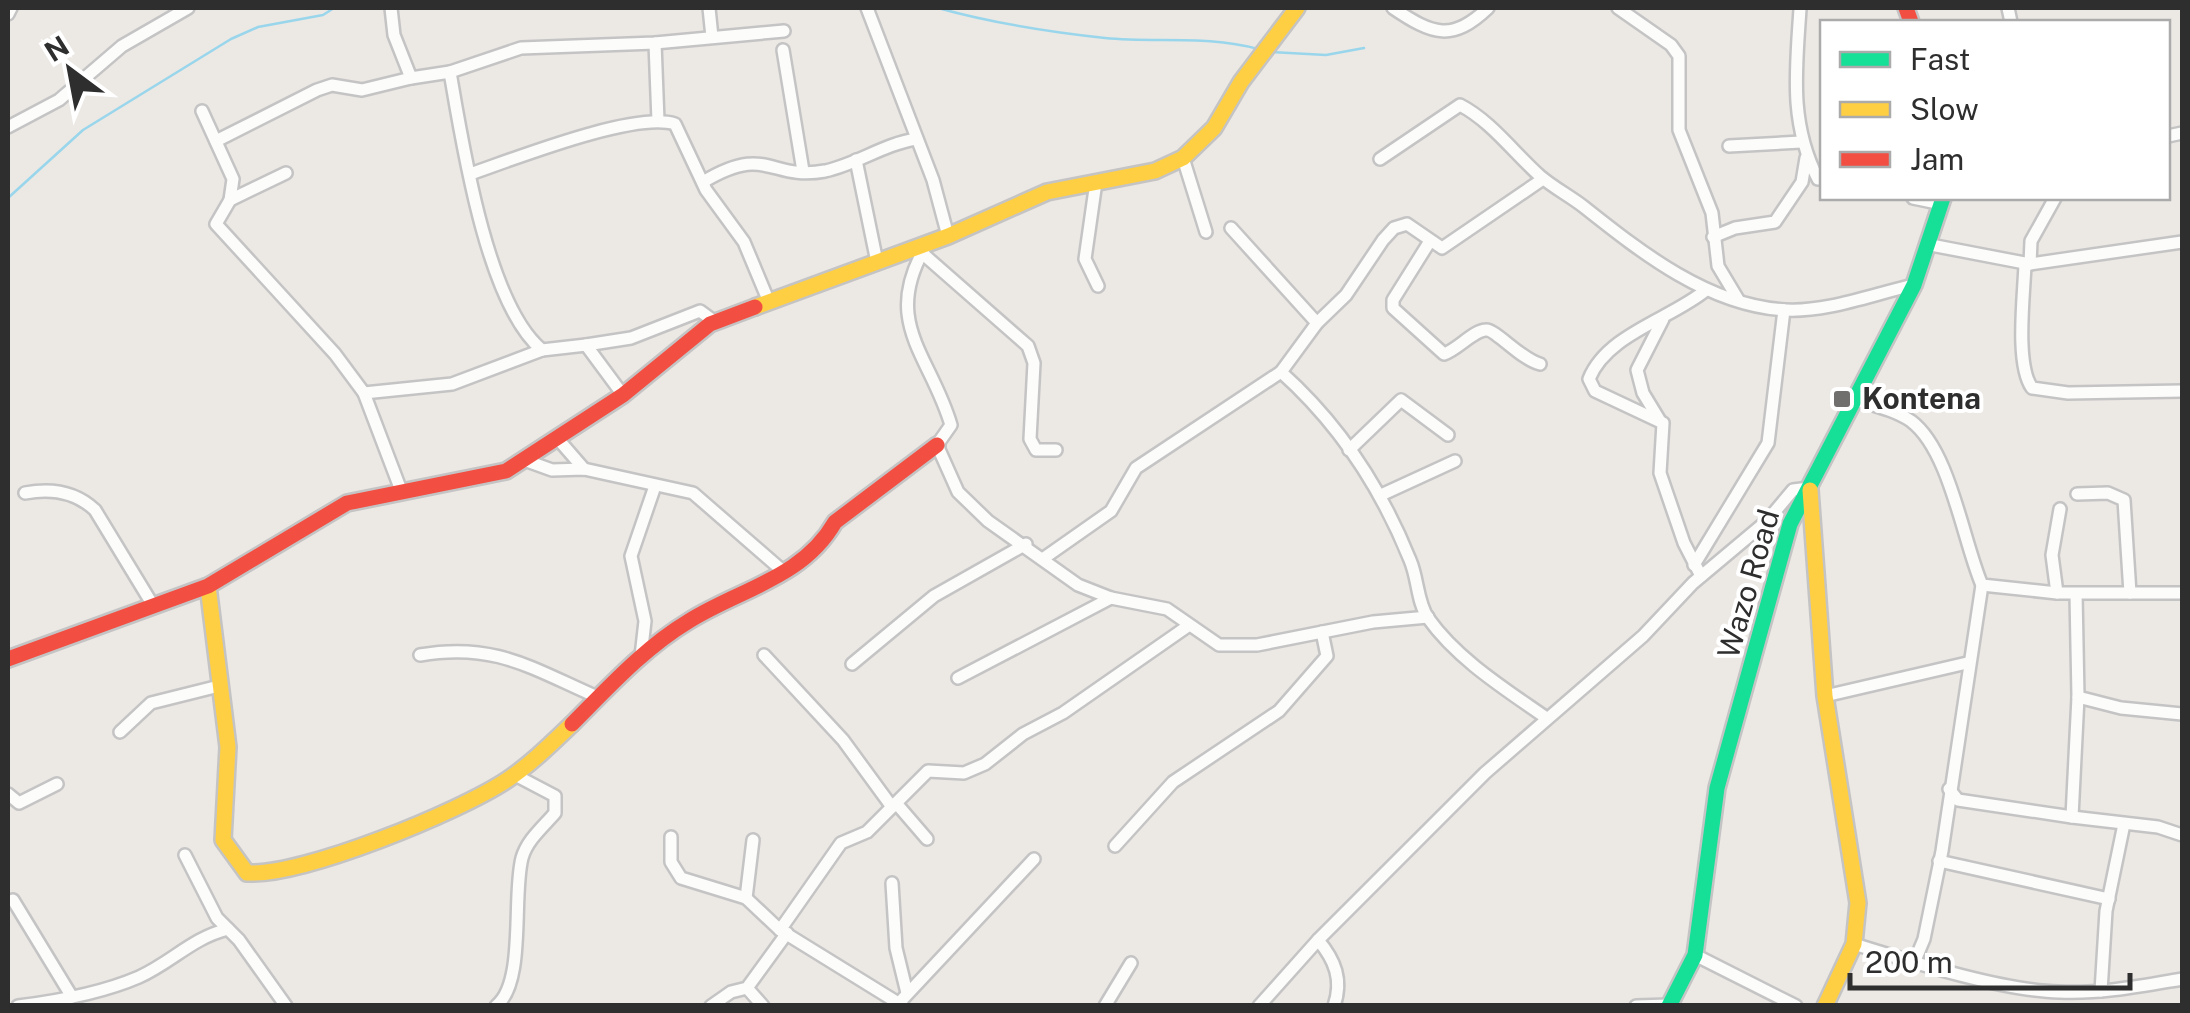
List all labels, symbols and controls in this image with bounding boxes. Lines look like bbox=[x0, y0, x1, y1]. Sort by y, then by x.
north arrow bbox=[20, 20, 120, 120]
legend bbox=[1820, 20, 2170, 200]
text: N bbox=[38, 29, 75, 68]
text: Fast bbox=[1910, 41, 1970, 77]
text: Slow bbox=[1910, 91, 1979, 127]
text: Jam bbox=[1910, 141, 1964, 177]
place label: Kontena bbox=[1862, 380, 1981, 416]
marker: Kontena bbox=[1831, 388, 1853, 410]
street label: Wazo Road bbox=[1710, 505, 1786, 662]
scale bar bbox=[1850, 928, 2130, 990]
text: 200 m bbox=[1865, 944, 1953, 980]

